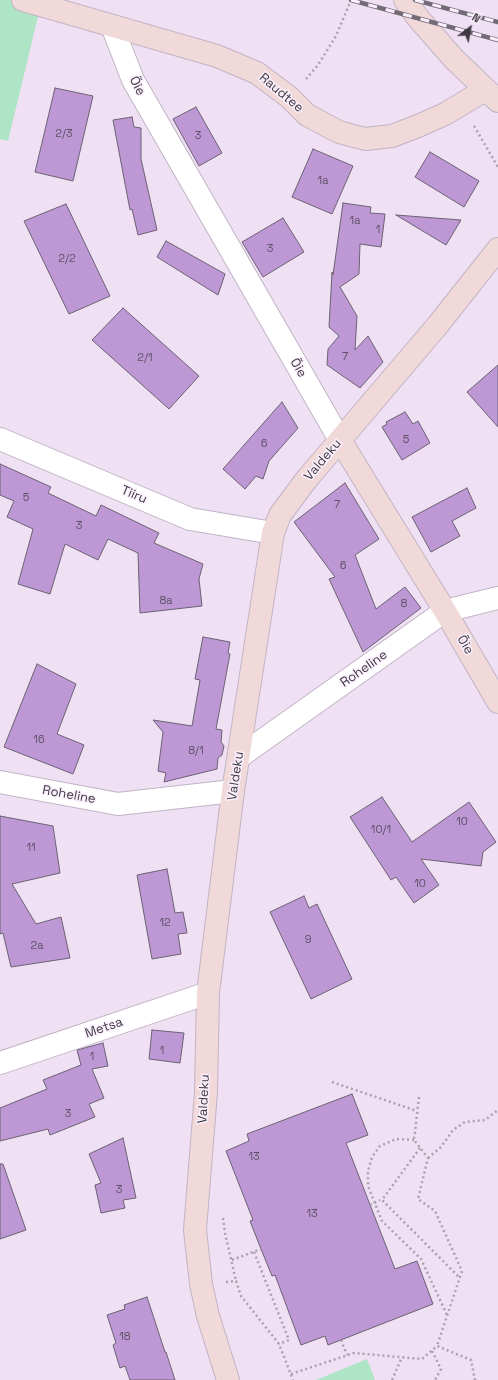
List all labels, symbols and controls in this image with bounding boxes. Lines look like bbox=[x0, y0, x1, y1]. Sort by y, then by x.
north arrow bbox=[450, 8, 490, 48]
text: N bbox=[470, 10, 483, 26]
street label: Raudtee bbox=[256, 70, 306, 116]
street label: Õie bbox=[126, 74, 148, 98]
house number: 2/3 bbox=[55, 127, 73, 141]
house number: 3 bbox=[195, 129, 201, 143]
house number: 1a bbox=[318, 174, 328, 188]
house number: 1a bbox=[350, 214, 360, 228]
house number: 1 bbox=[376, 223, 380, 237]
house number: 3 bbox=[267, 242, 273, 256]
house number: 2/2 bbox=[58, 252, 76, 266]
house number: 7 bbox=[342, 350, 348, 364]
house number: 2/1 bbox=[137, 351, 153, 365]
street label: Õie bbox=[286, 356, 310, 380]
house number: 5 bbox=[403, 433, 409, 447]
street label: Valdeku bbox=[301, 436, 345, 484]
house number: 6 bbox=[261, 437, 267, 451]
street label: Tiiru bbox=[119, 483, 149, 507]
house number: 5 bbox=[23, 491, 29, 505]
house number: 7 bbox=[334, 498, 340, 512]
house number: 3 bbox=[76, 519, 82, 533]
house number: 6 bbox=[340, 559, 346, 573]
house number: 8a bbox=[159, 594, 173, 608]
house number: 8 bbox=[401, 597, 407, 611]
street label: Õie bbox=[453, 633, 477, 657]
street label: Roheline bbox=[337, 647, 391, 691]
house number: 16 bbox=[33, 733, 45, 747]
house number: 8/1 bbox=[188, 744, 204, 758]
street label: Valdeku bbox=[224, 750, 248, 802]
street label: Roheline bbox=[41, 783, 97, 807]
house number: 10 bbox=[456, 815, 468, 829]
house number: 10/1 bbox=[371, 823, 391, 837]
house number: 11 bbox=[26, 841, 36, 855]
house number: 10 bbox=[414, 877, 426, 891]
house number: 12 bbox=[159, 916, 171, 930]
house number: 9 bbox=[305, 933, 311, 947]
house number: 2a bbox=[31, 939, 43, 953]
street label: Metsa bbox=[83, 1014, 125, 1042]
house number: 1 bbox=[160, 1044, 164, 1058]
house number: 1 bbox=[90, 1050, 94, 1064]
street label: Valdeku bbox=[195, 1074, 213, 1124]
house number: 3 bbox=[65, 1107, 71, 1121]
house number: 13 bbox=[248, 1150, 260, 1164]
house number: 3 bbox=[116, 1183, 122, 1197]
house number: 13 bbox=[306, 1207, 318, 1221]
house number: 18 bbox=[119, 1330, 131, 1344]

